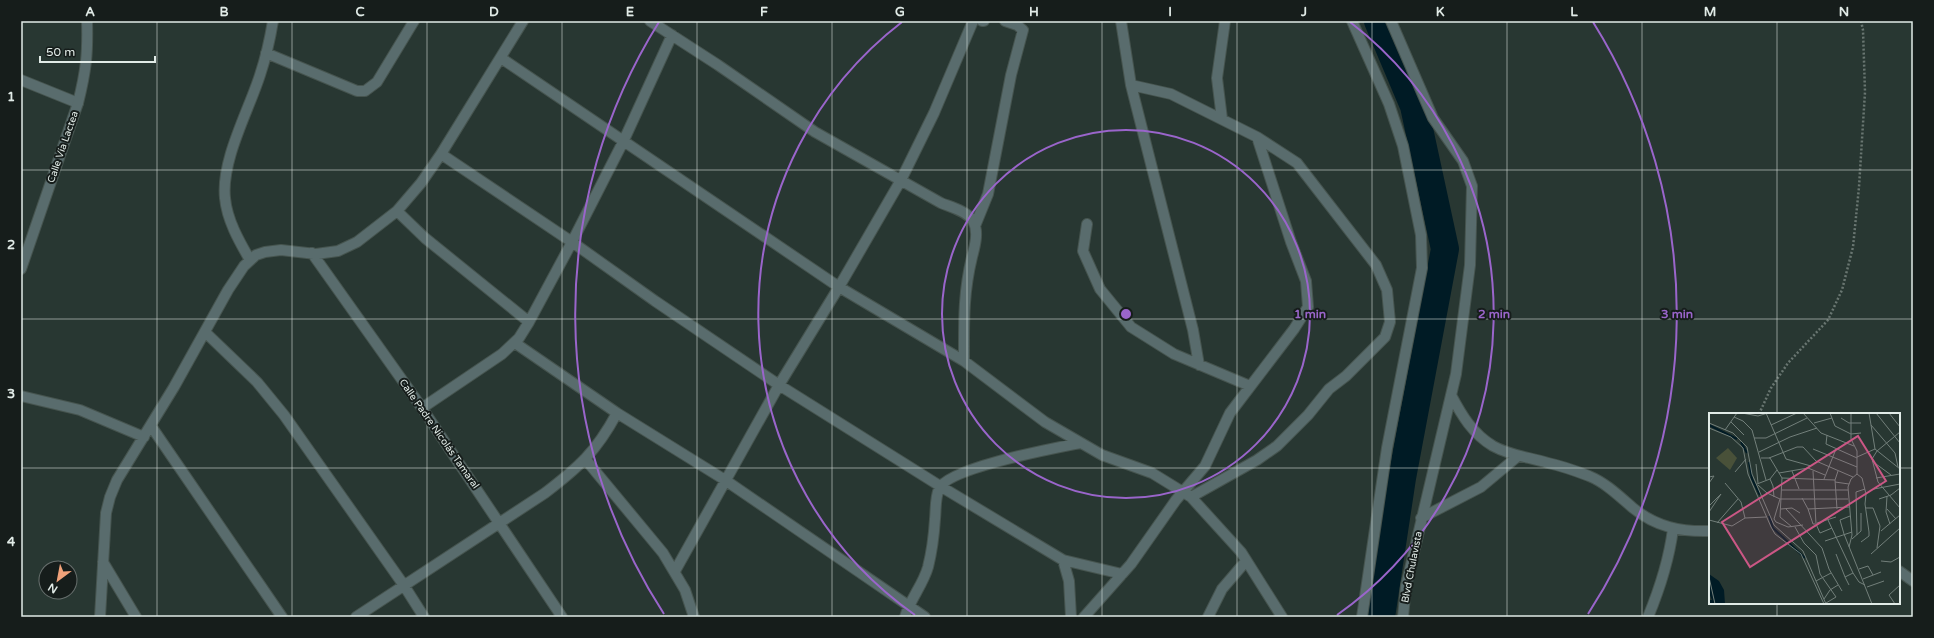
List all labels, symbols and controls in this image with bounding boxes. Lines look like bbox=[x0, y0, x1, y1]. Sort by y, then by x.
text: A bbox=[85, 4, 95, 20]
text: B bbox=[219, 4, 229, 20]
text: C bbox=[355, 4, 365, 20]
text: D bbox=[489, 4, 499, 20]
text: E bbox=[626, 4, 634, 20]
text: F bbox=[760, 4, 768, 20]
text: G bbox=[895, 4, 905, 20]
text: H bbox=[1029, 4, 1039, 20]
text: I bbox=[1168, 4, 1172, 20]
text: J bbox=[1300, 4, 1307, 20]
text: K bbox=[1436, 4, 1445, 20]
text: L bbox=[1570, 4, 1578, 20]
text: M bbox=[1704, 4, 1716, 20]
text: N bbox=[1839, 4, 1849, 20]
scale bar bbox=[40, 38, 155, 64]
text: 50 m bbox=[46, 45, 75, 59]
text: 1 bbox=[7, 89, 15, 105]
street label: Calle Vía Lactea bbox=[45, 110, 81, 184]
text: 2 bbox=[7, 237, 15, 253]
centre of rings bbox=[1119, 307, 1133, 321]
text: 1 min bbox=[1294, 307, 1326, 321]
text: 2 min bbox=[1478, 307, 1510, 321]
text: 3 min bbox=[1661, 307, 1693, 321]
street label: Calle Padre Nicolás Tamaral bbox=[396, 377, 482, 491]
text: 3 bbox=[7, 386, 15, 402]
inset map bbox=[1709, 413, 1900, 604]
street label: Blvd Chulavista bbox=[1399, 530, 1425, 604]
text: 4 bbox=[7, 534, 16, 550]
north arrow bbox=[38, 560, 78, 600]
text: N bbox=[46, 580, 60, 596]

